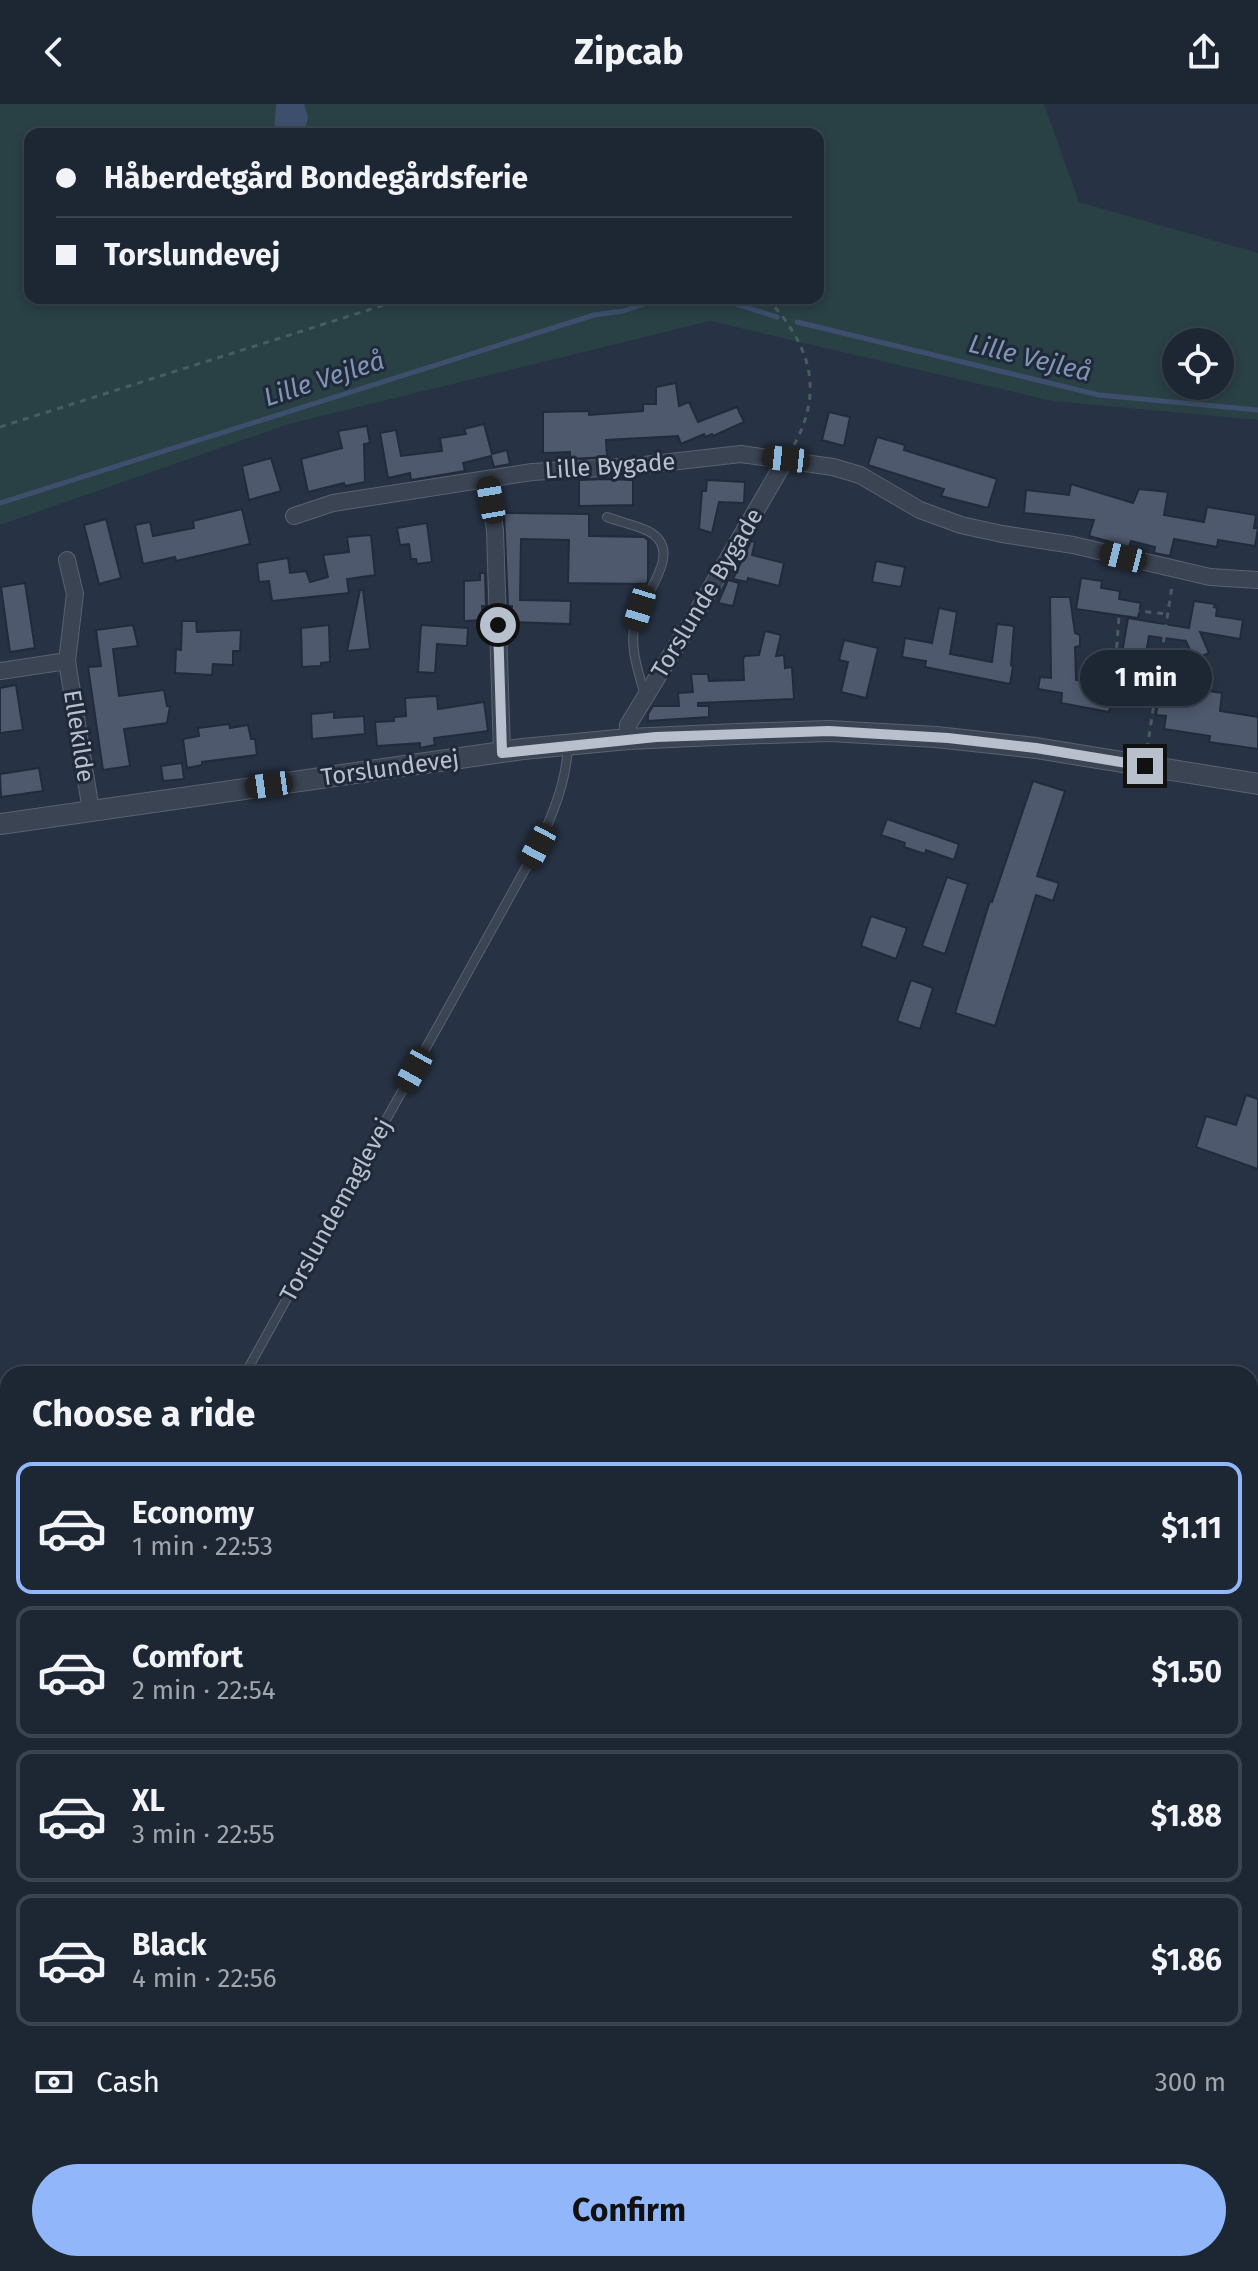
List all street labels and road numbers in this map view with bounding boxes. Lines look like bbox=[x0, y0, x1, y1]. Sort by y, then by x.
street label: Lille Bygade bbox=[544, 447, 676, 485]
street label: Torslunde Bygade bbox=[645, 503, 769, 683]
street label: Ellekilde bbox=[58, 688, 100, 784]
street label: Torslundevej bbox=[319, 744, 461, 792]
street label: Torslundemaglevej bbox=[274, 1114, 398, 1306]

